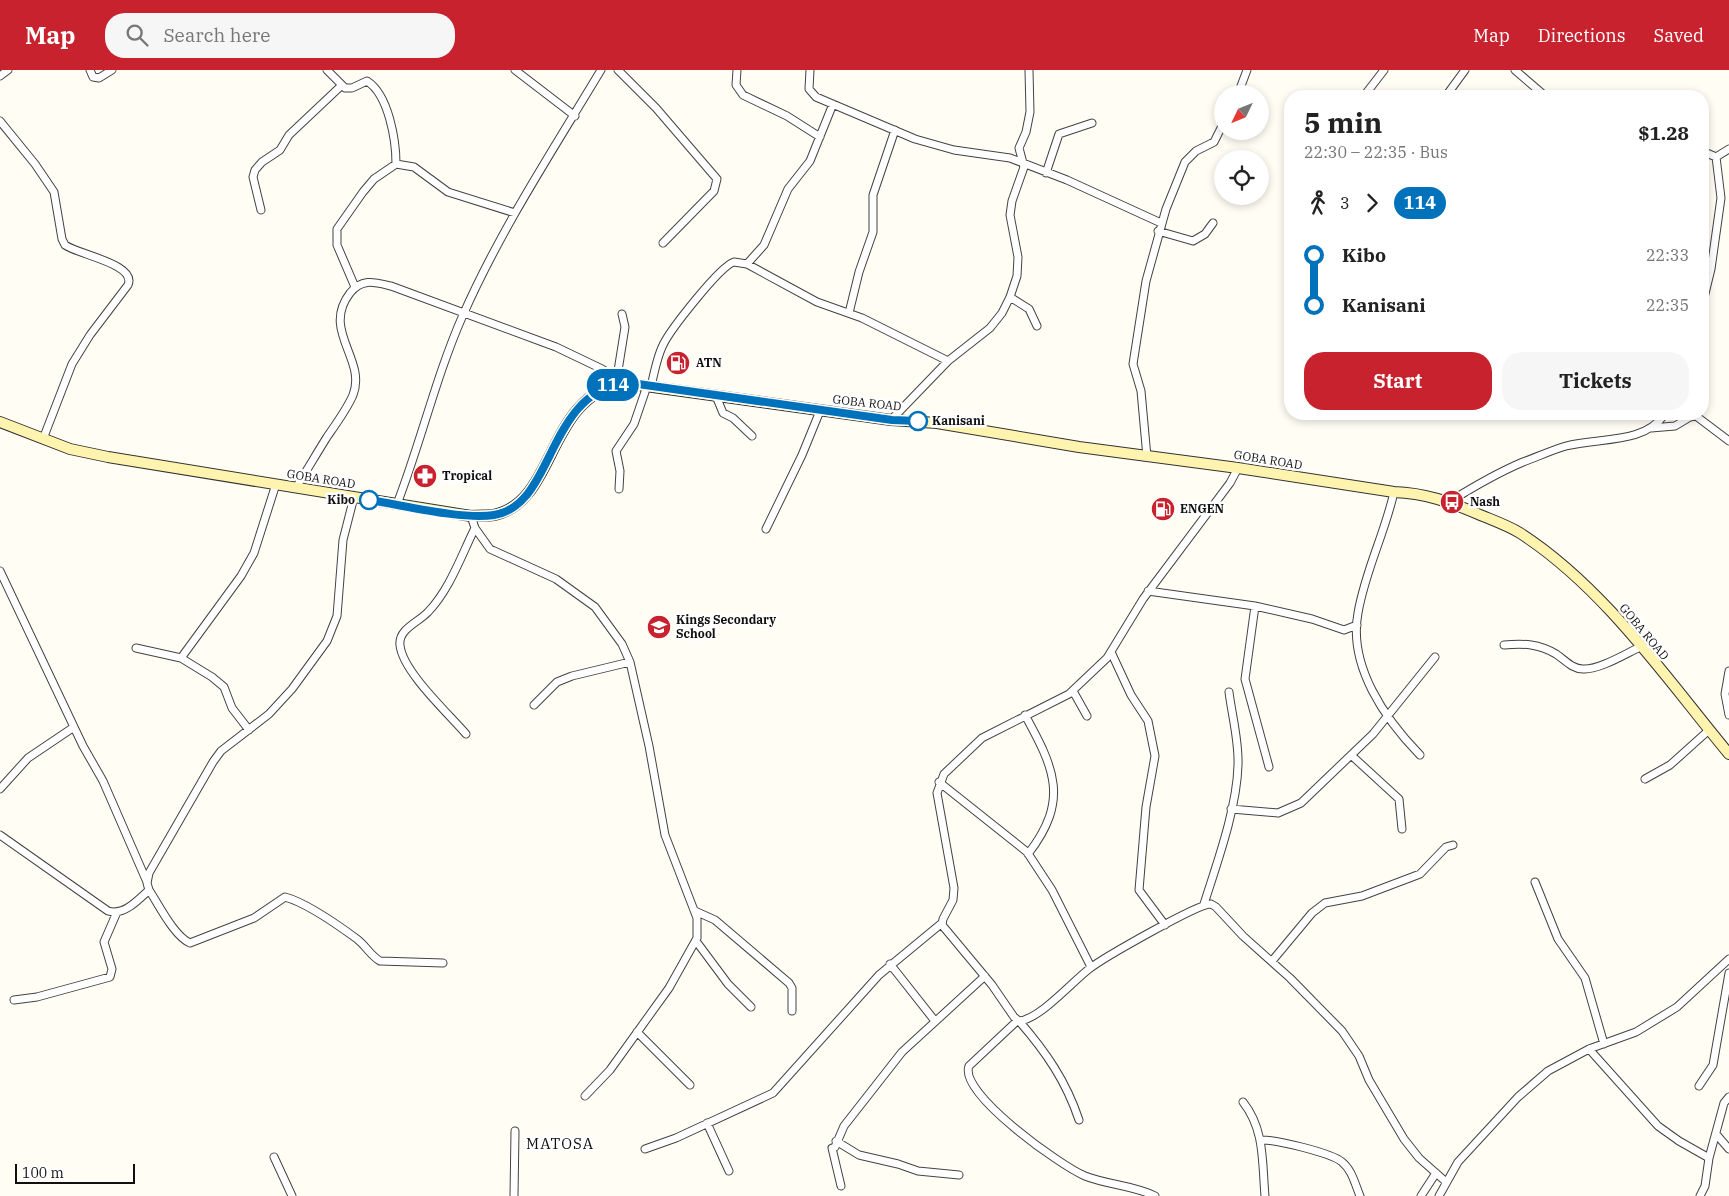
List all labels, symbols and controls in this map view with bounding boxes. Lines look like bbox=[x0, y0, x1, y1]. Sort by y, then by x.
search box bbox=[105, 13, 455, 58]
text: Map bbox=[25, 19, 75, 51]
icon: search bbox=[123, 21, 151, 49]
text: Search here bbox=[163, 23, 270, 47]
text: Map bbox=[1473, 24, 1510, 47]
text: Directions bbox=[1538, 24, 1626, 47]
text: Saved bbox=[1654, 24, 1704, 47]
north arrow bbox=[1214, 85, 1269, 140]
map controls bbox=[1214, 85, 1269, 205]
text: 5 min bbox=[1304, 104, 1382, 141]
text: $1.28 bbox=[1638, 121, 1689, 145]
text: 22:30 – 22:35 · Bus bbox=[1304, 142, 1448, 162]
button: locate bbox=[1214, 150, 1269, 205]
icon: walk bbox=[1304, 189, 1332, 217]
icon: forward bbox=[1358, 189, 1386, 217]
text: 114 bbox=[1404, 191, 1436, 214]
text: 3 bbox=[1340, 193, 1350, 213]
text: Kibo bbox=[1342, 243, 1386, 267]
text: 22:33 bbox=[1646, 245, 1689, 265]
text: Kanisani bbox=[1342, 293, 1426, 317]
text: 22:35 bbox=[1646, 295, 1689, 315]
fuel station icon: ATN bbox=[665, 350, 691, 376]
button: Start bbox=[1304, 352, 1492, 410]
button: Tickets bbox=[1502, 352, 1689, 410]
place label: ATN bbox=[696, 355, 722, 370]
line badge: 114 bbox=[584, 369, 642, 401]
text: 114 bbox=[597, 373, 629, 396]
street label: GOBA ROAD bbox=[832, 391, 902, 414]
marker: Kanisani bbox=[908, 411, 928, 431]
place label: Kanisani bbox=[932, 413, 985, 428]
street label: GOBA ROAD bbox=[1233, 447, 1303, 472]
pharmacy icon: Tropical bbox=[412, 463, 438, 489]
street label: GOBA ROAD bbox=[286, 466, 356, 491]
place label: Tropical bbox=[442, 468, 492, 483]
bus stop icon: Nash bbox=[1439, 489, 1465, 515]
marker: Kibo bbox=[359, 490, 379, 510]
place label: Kibo bbox=[327, 492, 355, 507]
place label: Nash bbox=[1470, 494, 1500, 509]
fuel station icon: ENGEN bbox=[1150, 496, 1176, 522]
place label: ENGEN bbox=[1180, 501, 1224, 516]
street label: GOBA ROAD bbox=[1616, 600, 1672, 663]
place label: Kings Secondary School bbox=[676, 612, 776, 641]
school or university icon: Kings Secondary School bbox=[646, 614, 672, 640]
district label: MATOSA bbox=[526, 1134, 594, 1153]
scale bar bbox=[15, 1161, 135, 1184]
text: 100 m bbox=[22, 1164, 64, 1182]

